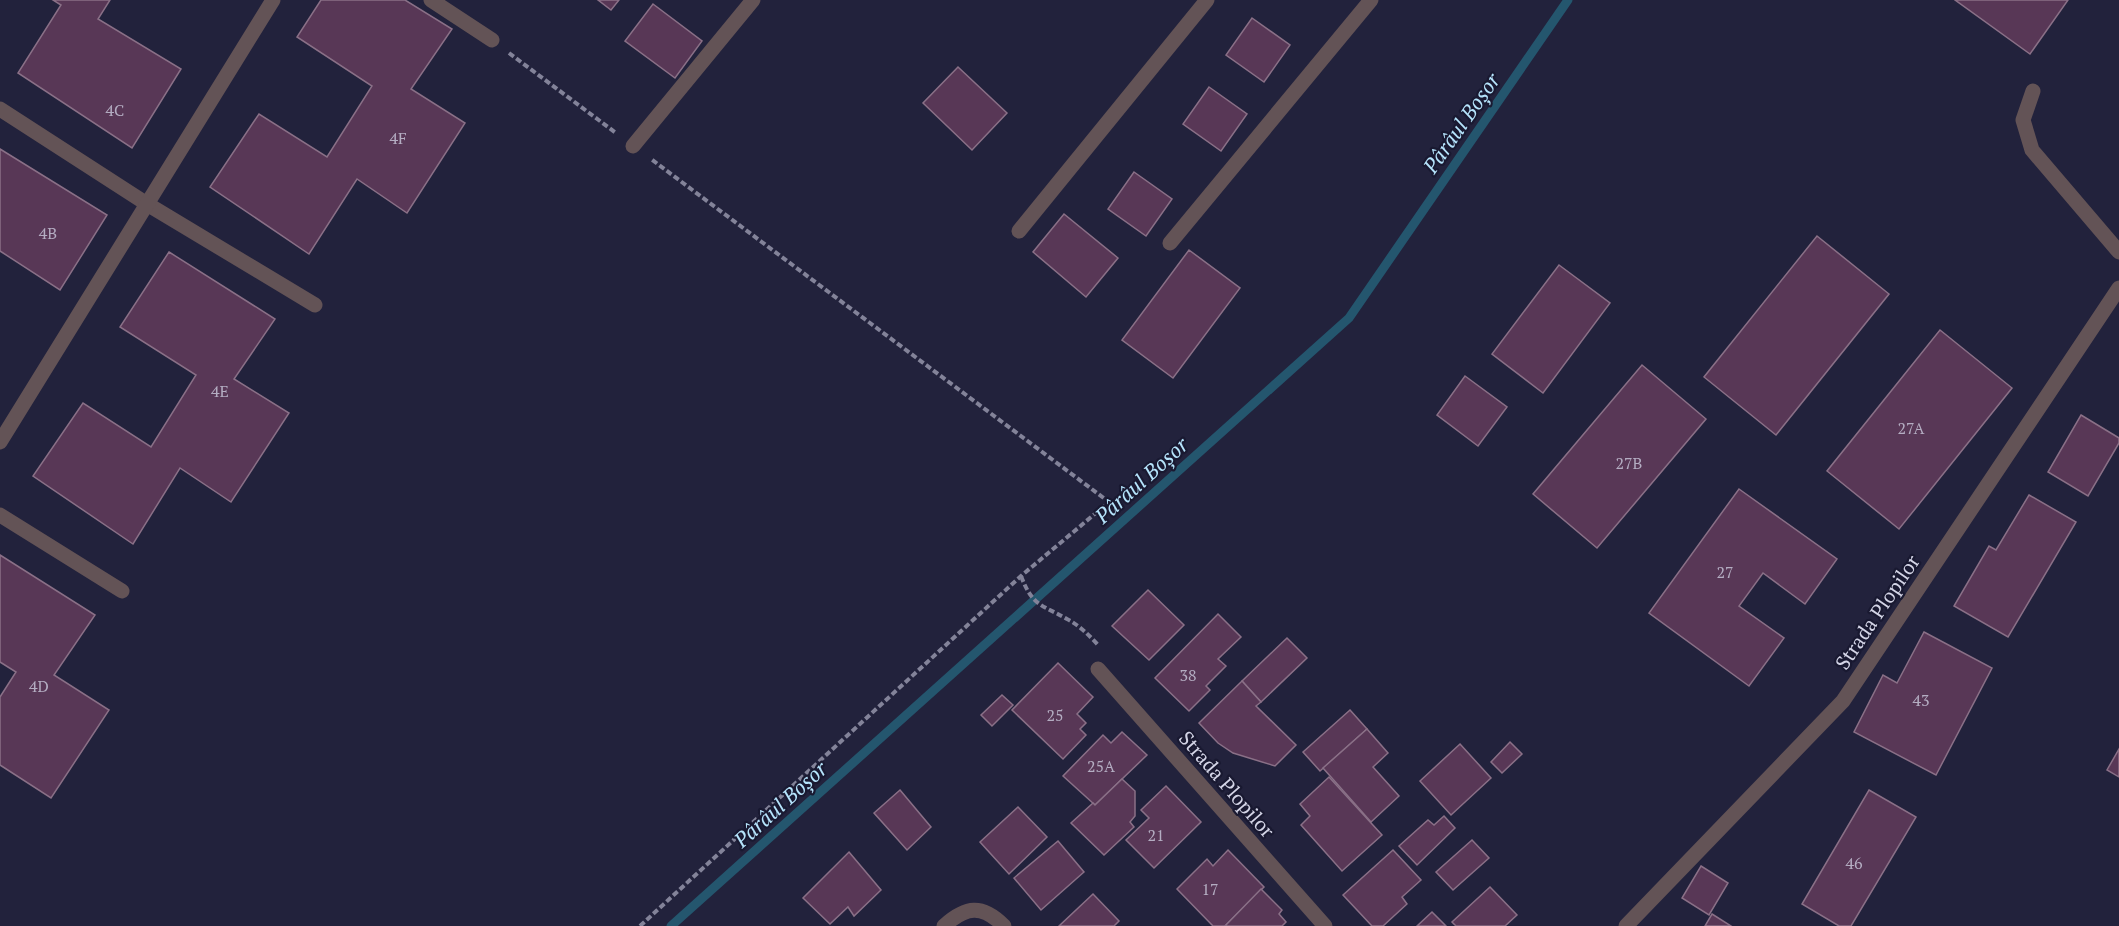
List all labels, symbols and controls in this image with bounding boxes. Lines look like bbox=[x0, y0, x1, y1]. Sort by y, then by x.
water label: Pârâul Boșor bbox=[1416, 67, 1506, 179]
house number: 4C bbox=[106, 99, 124, 121]
house number: 4F bbox=[389, 127, 407, 149]
house number: 4B bbox=[39, 222, 57, 244]
house number: 4E bbox=[211, 380, 229, 402]
house number: 27A bbox=[1898, 417, 1925, 439]
water label: Pârâul Boșor bbox=[1088, 430, 1194, 530]
house number: 27B bbox=[1616, 452, 1642, 474]
street label: Strada Plopilor bbox=[1829, 549, 1926, 675]
house number: 27 bbox=[1716, 561, 1734, 583]
house number: 38 bbox=[1179, 664, 1197, 686]
house number: 4D bbox=[29, 675, 49, 697]
house number: 43 bbox=[1912, 689, 1930, 711]
house number: 25 bbox=[1046, 704, 1064, 726]
street label: Strada Plopilor bbox=[1173, 725, 1281, 843]
water label: Pârâul Boșor bbox=[727, 754, 833, 854]
house number: 25A bbox=[1087, 755, 1115, 777]
house number: 21 bbox=[1147, 824, 1165, 846]
house number: 46 bbox=[1845, 852, 1863, 874]
house number: 17 bbox=[1201, 878, 1219, 900]

